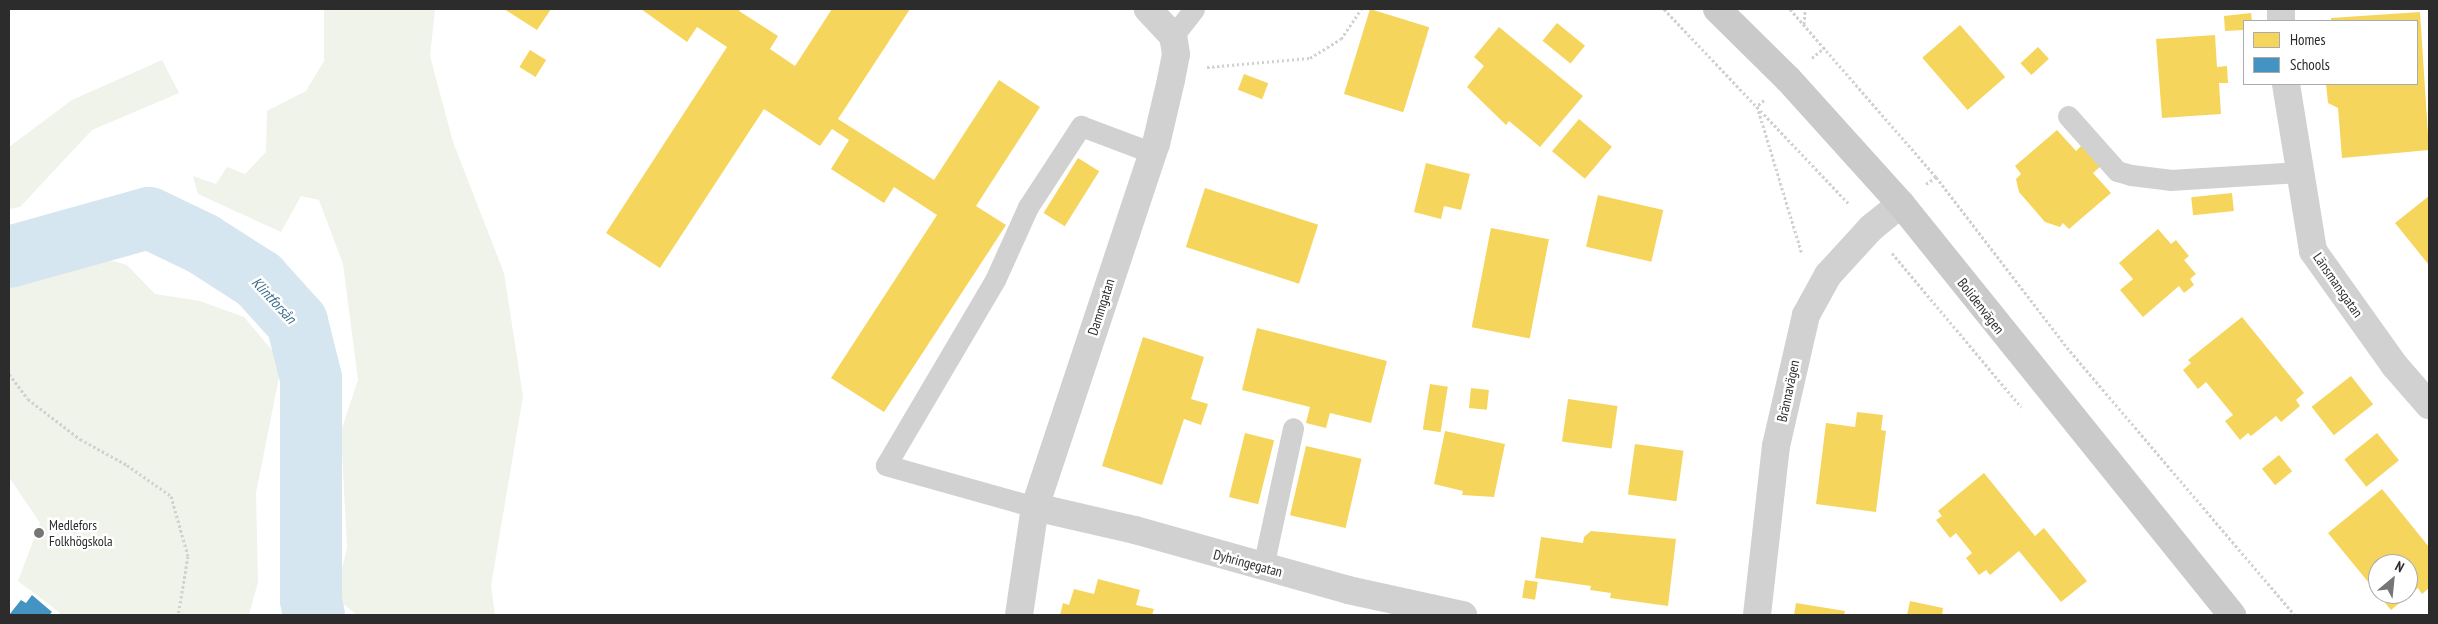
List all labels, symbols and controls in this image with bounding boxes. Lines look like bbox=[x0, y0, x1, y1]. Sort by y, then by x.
legend bbox=[2243, 20, 2418, 85]
text: Homes bbox=[2290, 30, 2326, 49]
text: Schools bbox=[2290, 55, 2330, 74]
street label: Länsmansgatan bbox=[2310, 249, 2366, 321]
water label: Klintforsån bbox=[248, 273, 300, 327]
street label: Bolidenvägen bbox=[1954, 275, 2008, 337]
street label: Dammgatan bbox=[1084, 277, 1118, 337]
street label: Brännavägen bbox=[1773, 358, 1803, 424]
place label: Medlefors Folkhögskola bbox=[49, 517, 113, 550]
marker: Medlefors Folkhögskola bbox=[33, 527, 45, 539]
street label: Dyhringegatan bbox=[1212, 546, 1284, 580]
north arrow bbox=[2368, 554, 2418, 604]
text: N bbox=[2392, 557, 2407, 576]

